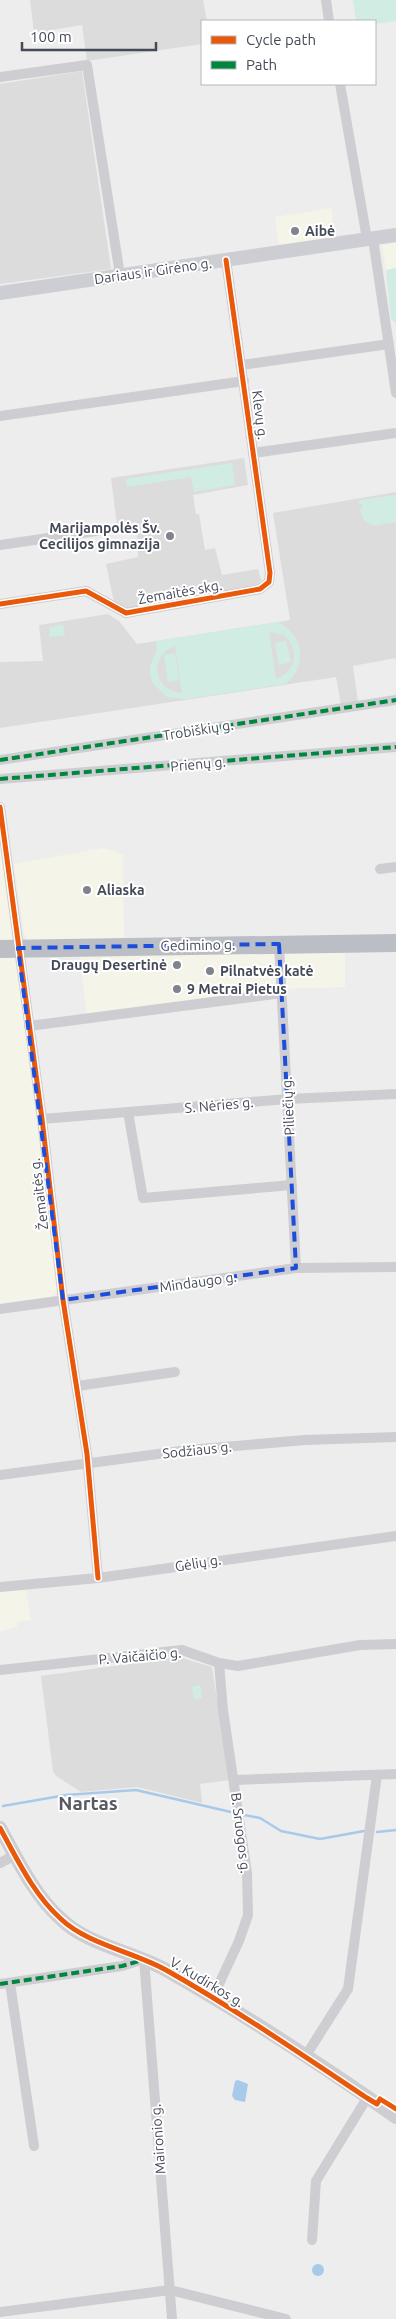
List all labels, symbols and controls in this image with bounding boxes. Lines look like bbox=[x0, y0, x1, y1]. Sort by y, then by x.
scale bar bbox=[22, 20, 156, 52]
legend bbox=[201, 20, 376, 85]
text: 100 m bbox=[30, 28, 72, 45]
text: Cycle path bbox=[246, 31, 316, 48]
text: Path bbox=[246, 56, 277, 73]
place label: Aibė bbox=[305, 223, 335, 239]
marker: Aibė bbox=[289, 225, 301, 237]
street label: Dariaus ir Girėno g. bbox=[93, 255, 213, 287]
street label: Klevų g. bbox=[249, 389, 271, 441]
place label: Marijampolės Šv. Cecilijos gimnazija bbox=[39, 519, 160, 552]
marker: Marijampolės Šv. Cecilijos gimnazija bbox=[164, 530, 176, 542]
street label: Žemaitės skg. bbox=[136, 576, 223, 607]
street label: Trobiškių g. bbox=[161, 716, 235, 744]
street label: Prienų g. bbox=[170, 754, 226, 774]
place label: Aliaska bbox=[97, 882, 145, 898]
marker: Aliaska bbox=[81, 884, 93, 896]
street label: Gedimino g. bbox=[160, 936, 236, 954]
place label: Draugų Desertinė bbox=[51, 957, 167, 974]
marker: Draugų Desertinė bbox=[171, 959, 183, 971]
place label: Pilnatvės katė bbox=[220, 963, 314, 979]
marker: Pilnatvės katė bbox=[204, 965, 216, 977]
place label: 9 Metrai Pietus bbox=[187, 981, 287, 997]
marker: 9 Metrai Pietus bbox=[171, 983, 183, 995]
street label: Piliečių g. bbox=[278, 1076, 298, 1136]
street label: S. Nėries g. bbox=[184, 1094, 254, 1116]
street label: Žemaitės g. bbox=[26, 1157, 51, 1231]
street label: Mindaugo g. bbox=[158, 1269, 238, 1295]
street label: Sodžiaus g. bbox=[162, 1438, 232, 1462]
street label: Gėlių g. bbox=[174, 1551, 222, 1575]
street label: P. Vaičaičio g. bbox=[98, 1644, 182, 1668]
district label: Nartas bbox=[58, 1792, 118, 1814]
street label: B. Sruogos g. bbox=[228, 1792, 254, 1874]
street label: V. Kudirkos g. bbox=[167, 1954, 247, 2010]
street label: Maironio g. bbox=[148, 2103, 168, 2175]

